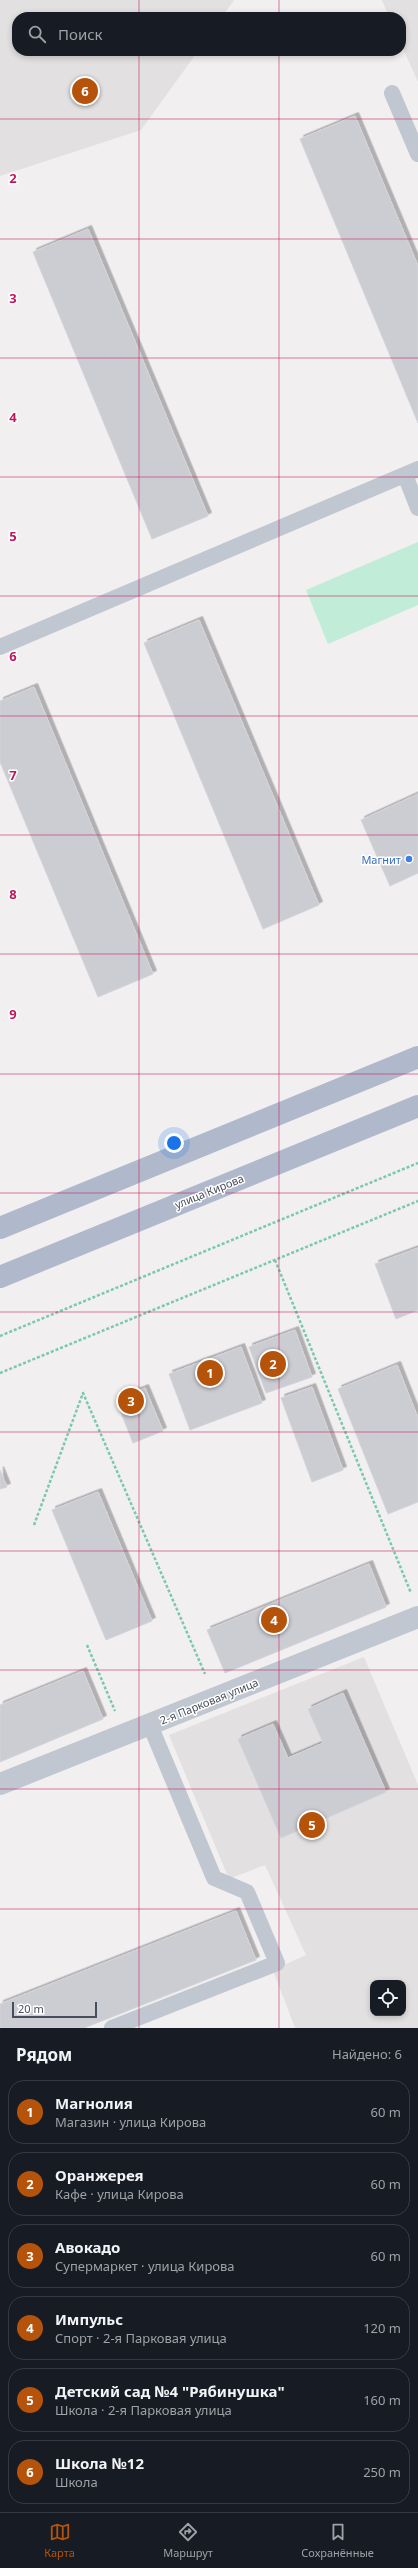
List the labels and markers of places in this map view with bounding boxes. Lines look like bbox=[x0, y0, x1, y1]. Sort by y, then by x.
pin: 6 bbox=[72, 76, 98, 106]
place label: Магнит bbox=[361, 852, 401, 867]
marker: Магнит bbox=[404, 854, 414, 864]
pin: 2 bbox=[260, 1349, 286, 1379]
pin: 1 bbox=[197, 1358, 223, 1388]
pin: 3 bbox=[118, 1386, 144, 1416]
pin: 4 bbox=[261, 1605, 287, 1635]
pin: 5 bbox=[299, 1810, 325, 1840]

